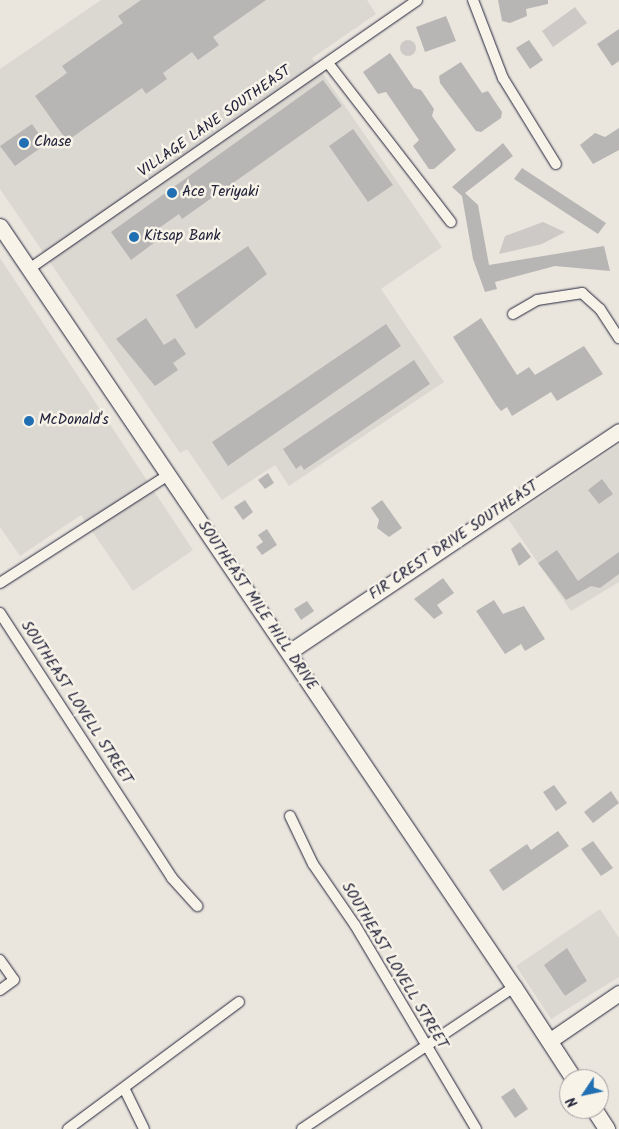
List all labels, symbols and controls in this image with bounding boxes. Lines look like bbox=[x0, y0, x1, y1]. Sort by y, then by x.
street label: VILLAGE LANE SOUTHEAST bbox=[135, 62, 295, 182]
place label: Chase bbox=[34, 134, 71, 152]
marker: Chase bbox=[18, 137, 30, 149]
place label: Ace Teriyaki bbox=[182, 184, 259, 202]
marker: Ace Teriyaki bbox=[166, 187, 178, 199]
place label: Kitsap Bank bbox=[144, 228, 220, 246]
marker: Kitsap Bank bbox=[128, 231, 140, 243]
place label: McDonald's bbox=[39, 412, 109, 430]
marker: McDonald's bbox=[23, 415, 35, 427]
street label: FIR CREST DRIVE SOUTHEAST bbox=[366, 478, 542, 604]
street label: SOUTHEAST MILE HILL DRIVE bbox=[193, 518, 321, 694]
street label: SOUTHEAST LOVELL STREET bbox=[16, 618, 136, 788]
street label: SOUTHEAST LOVELL STREET bbox=[337, 880, 451, 1052]
north arrow bbox=[559, 1069, 609, 1119]
text: N bbox=[561, 1092, 584, 1112]

